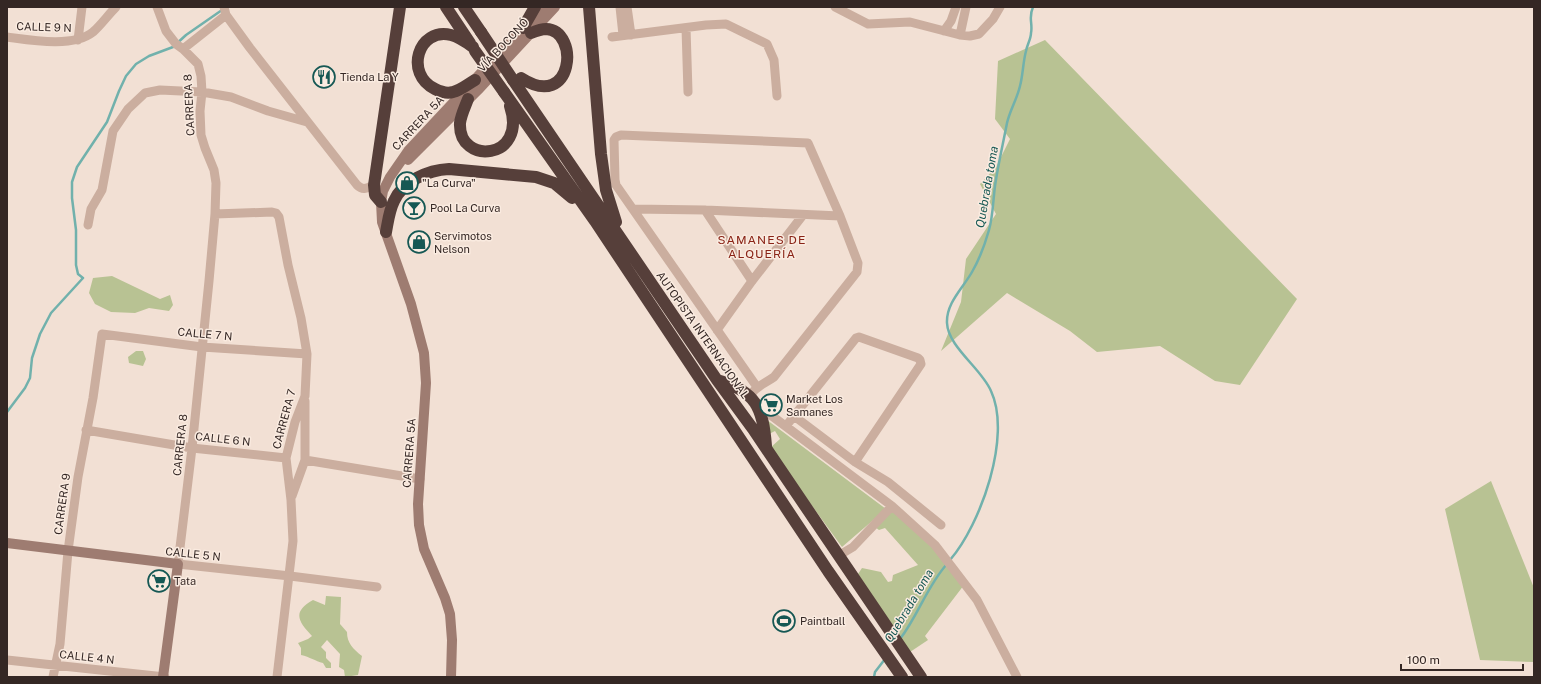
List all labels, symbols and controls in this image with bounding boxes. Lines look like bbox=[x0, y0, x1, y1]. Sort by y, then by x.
street label: VÍA BOCONÓ bbox=[475, 15, 531, 74]
street label: CALLE 9 N bbox=[16, 20, 72, 34]
restaurant icon: Tienda La Y bbox=[311, 64, 337, 90]
place label: Tienda La Y bbox=[340, 71, 399, 83]
street label: CARRERA 8 bbox=[181, 74, 197, 136]
street label: CARRERA 5A bbox=[390, 93, 446, 153]
water label: Quebrada toma bbox=[973, 145, 1001, 229]
shop icon: "La Curva" bbox=[394, 170, 420, 196]
place label: "La Curva" bbox=[422, 177, 476, 189]
bar icon: Pool La Curva bbox=[401, 195, 427, 221]
place label: Pool La Curva bbox=[430, 202, 500, 214]
shop icon: Servimotos Nelson bbox=[406, 229, 432, 255]
place label: Servimotos Nelson bbox=[434, 230, 492, 255]
district label: SAMANES DE ALQUERÍA bbox=[718, 233, 806, 261]
street label: AUTOPISTA INTERNACIONAL bbox=[654, 269, 752, 401]
street label: CALLE 7 N bbox=[177, 326, 233, 342]
street label: CARRERA 7 bbox=[270, 387, 298, 450]
supermarket icon: Market Los Samanes bbox=[758, 392, 784, 418]
place label: Market Los Samanes bbox=[786, 393, 843, 418]
street label: CARRERA 8 bbox=[171, 413, 189, 477]
street label: CARRERA 5A bbox=[401, 418, 417, 488]
street label: CALLE 6 N bbox=[195, 430, 251, 448]
street label: CARRERA 9 bbox=[52, 472, 72, 535]
street label: CALLE 5 N bbox=[165, 545, 221, 563]
water label: Quebrada toma bbox=[882, 567, 936, 645]
supermarket icon: Tata bbox=[146, 568, 172, 594]
place label: Tata bbox=[174, 575, 196, 587]
sports icon: Paintball bbox=[771, 608, 797, 634]
place label: Paintball bbox=[800, 615, 845, 627]
scale bar bbox=[1401, 646, 1523, 672]
street label: CALLE 4 N bbox=[59, 648, 115, 666]
text: 100 m bbox=[1407, 653, 1440, 667]

